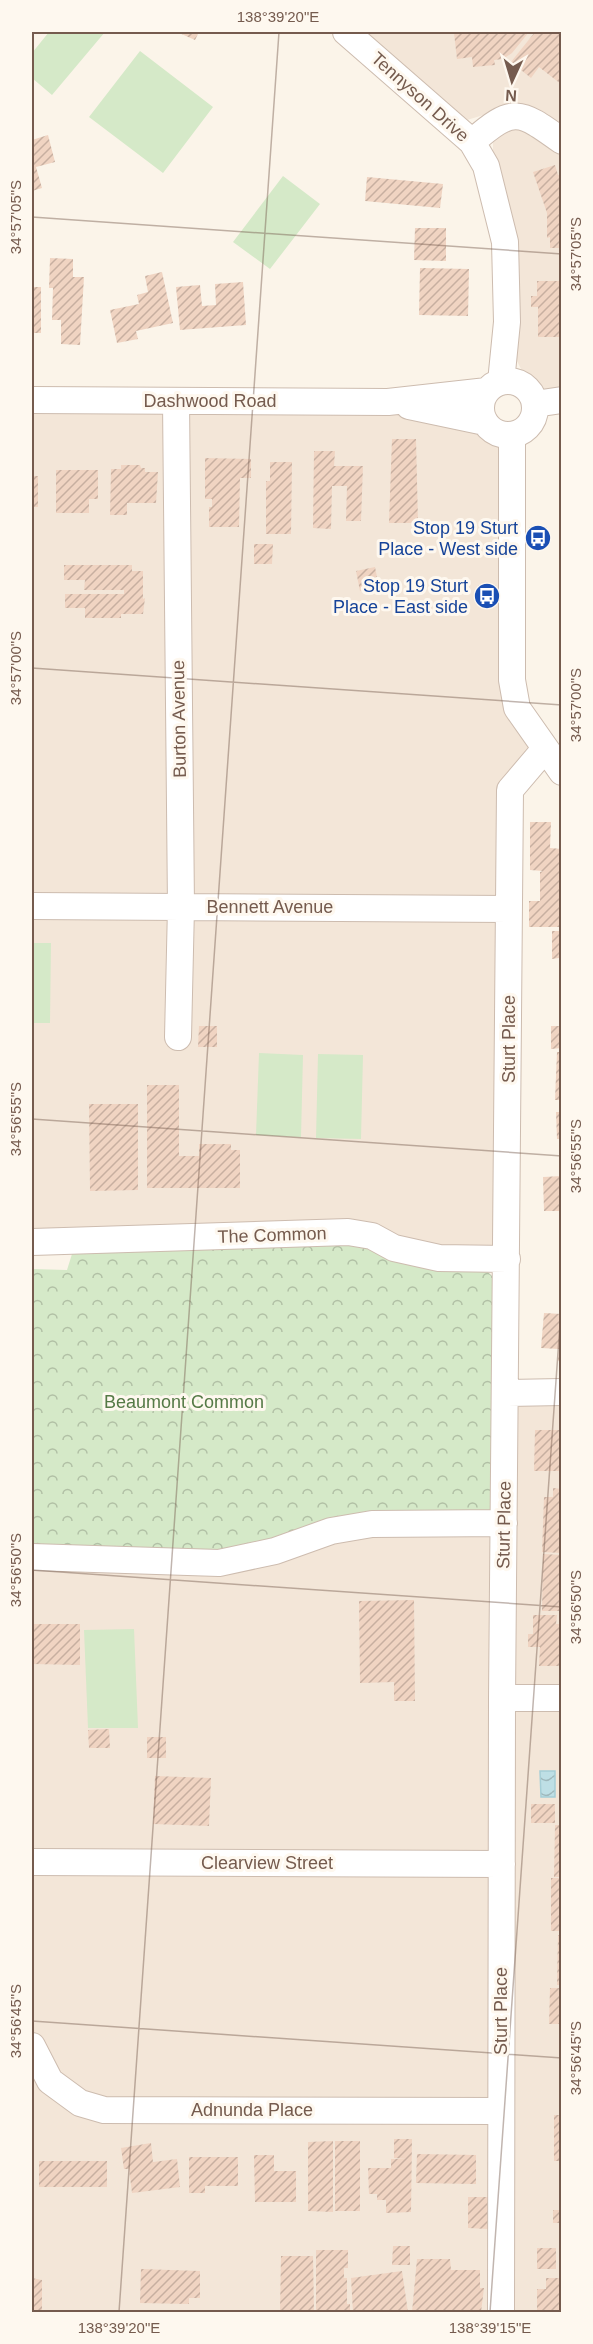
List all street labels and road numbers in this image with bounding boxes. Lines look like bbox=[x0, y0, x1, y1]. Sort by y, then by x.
street label: Tennyson Drive bbox=[367, 48, 473, 146]
street label: Dashwood Road bbox=[143, 391, 277, 411]
street label: Burton Avenue bbox=[168, 660, 190, 778]
street label: Bennett Avenue bbox=[207, 897, 333, 917]
street label: Sturt Place bbox=[499, 995, 519, 1083]
street label: The Common bbox=[217, 1223, 327, 1247]
street label: Sturt Place bbox=[493, 1481, 515, 1569]
street label: Clearview Street bbox=[201, 1853, 333, 1873]
street label: Sturt Place bbox=[491, 1967, 511, 2055]
street label: Adnunda Place bbox=[191, 2100, 313, 2120]

